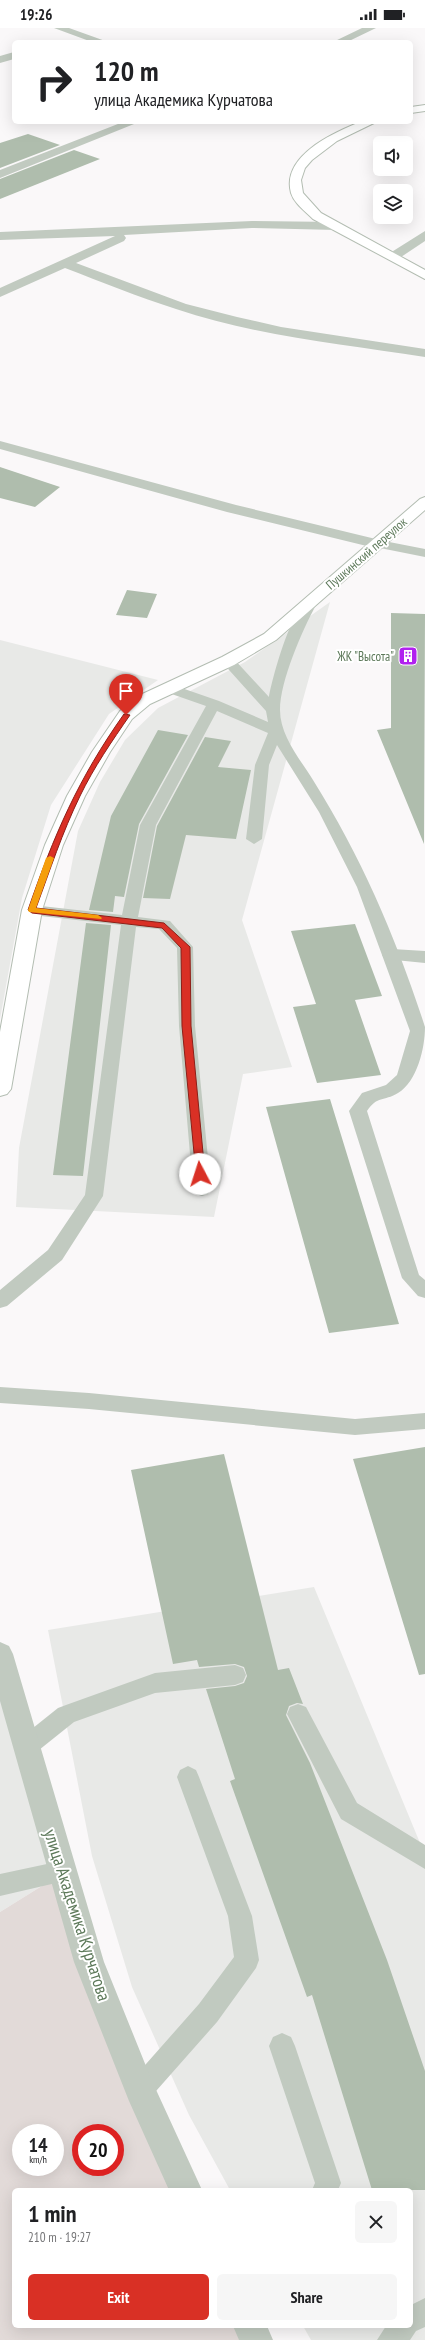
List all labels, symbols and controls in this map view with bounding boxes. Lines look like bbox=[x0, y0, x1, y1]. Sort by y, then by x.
text: 19:26 bbox=[20, 5, 52, 24]
text: 120 m bbox=[94, 52, 158, 89]
icon: right bbox=[28, 56, 80, 108]
text: улица Академика Курчатова bbox=[94, 88, 273, 111]
map controls bbox=[373, 136, 413, 224]
button: sound bbox=[373, 136, 413, 176]
button: layers bbox=[373, 184, 413, 224]
street label: Пушкинский переулок bbox=[322, 513, 410, 593]
building icon: ЖК "Высота" bbox=[397, 645, 419, 667]
place label: ЖК "Высота" bbox=[336, 648, 394, 665]
pin bbox=[109, 674, 143, 715]
icon: arrive bbox=[115, 680, 137, 702]
position arrow bbox=[179, 1153, 221, 1195]
street label: улица Академика Курчатова bbox=[39, 1826, 116, 2004]
speed limit sign: 20 bbox=[72, 2124, 124, 2176]
text: 14 bbox=[28, 2132, 48, 2158]
text: km/h bbox=[29, 2153, 47, 2166]
text: 1 min bbox=[28, 2198, 76, 2229]
button: close bbox=[355, 2201, 397, 2243]
text: 210 m · 19:27 bbox=[28, 2229, 91, 2246]
button: Exit bbox=[28, 2274, 209, 2320]
button: Share bbox=[217, 2274, 397, 2320]

